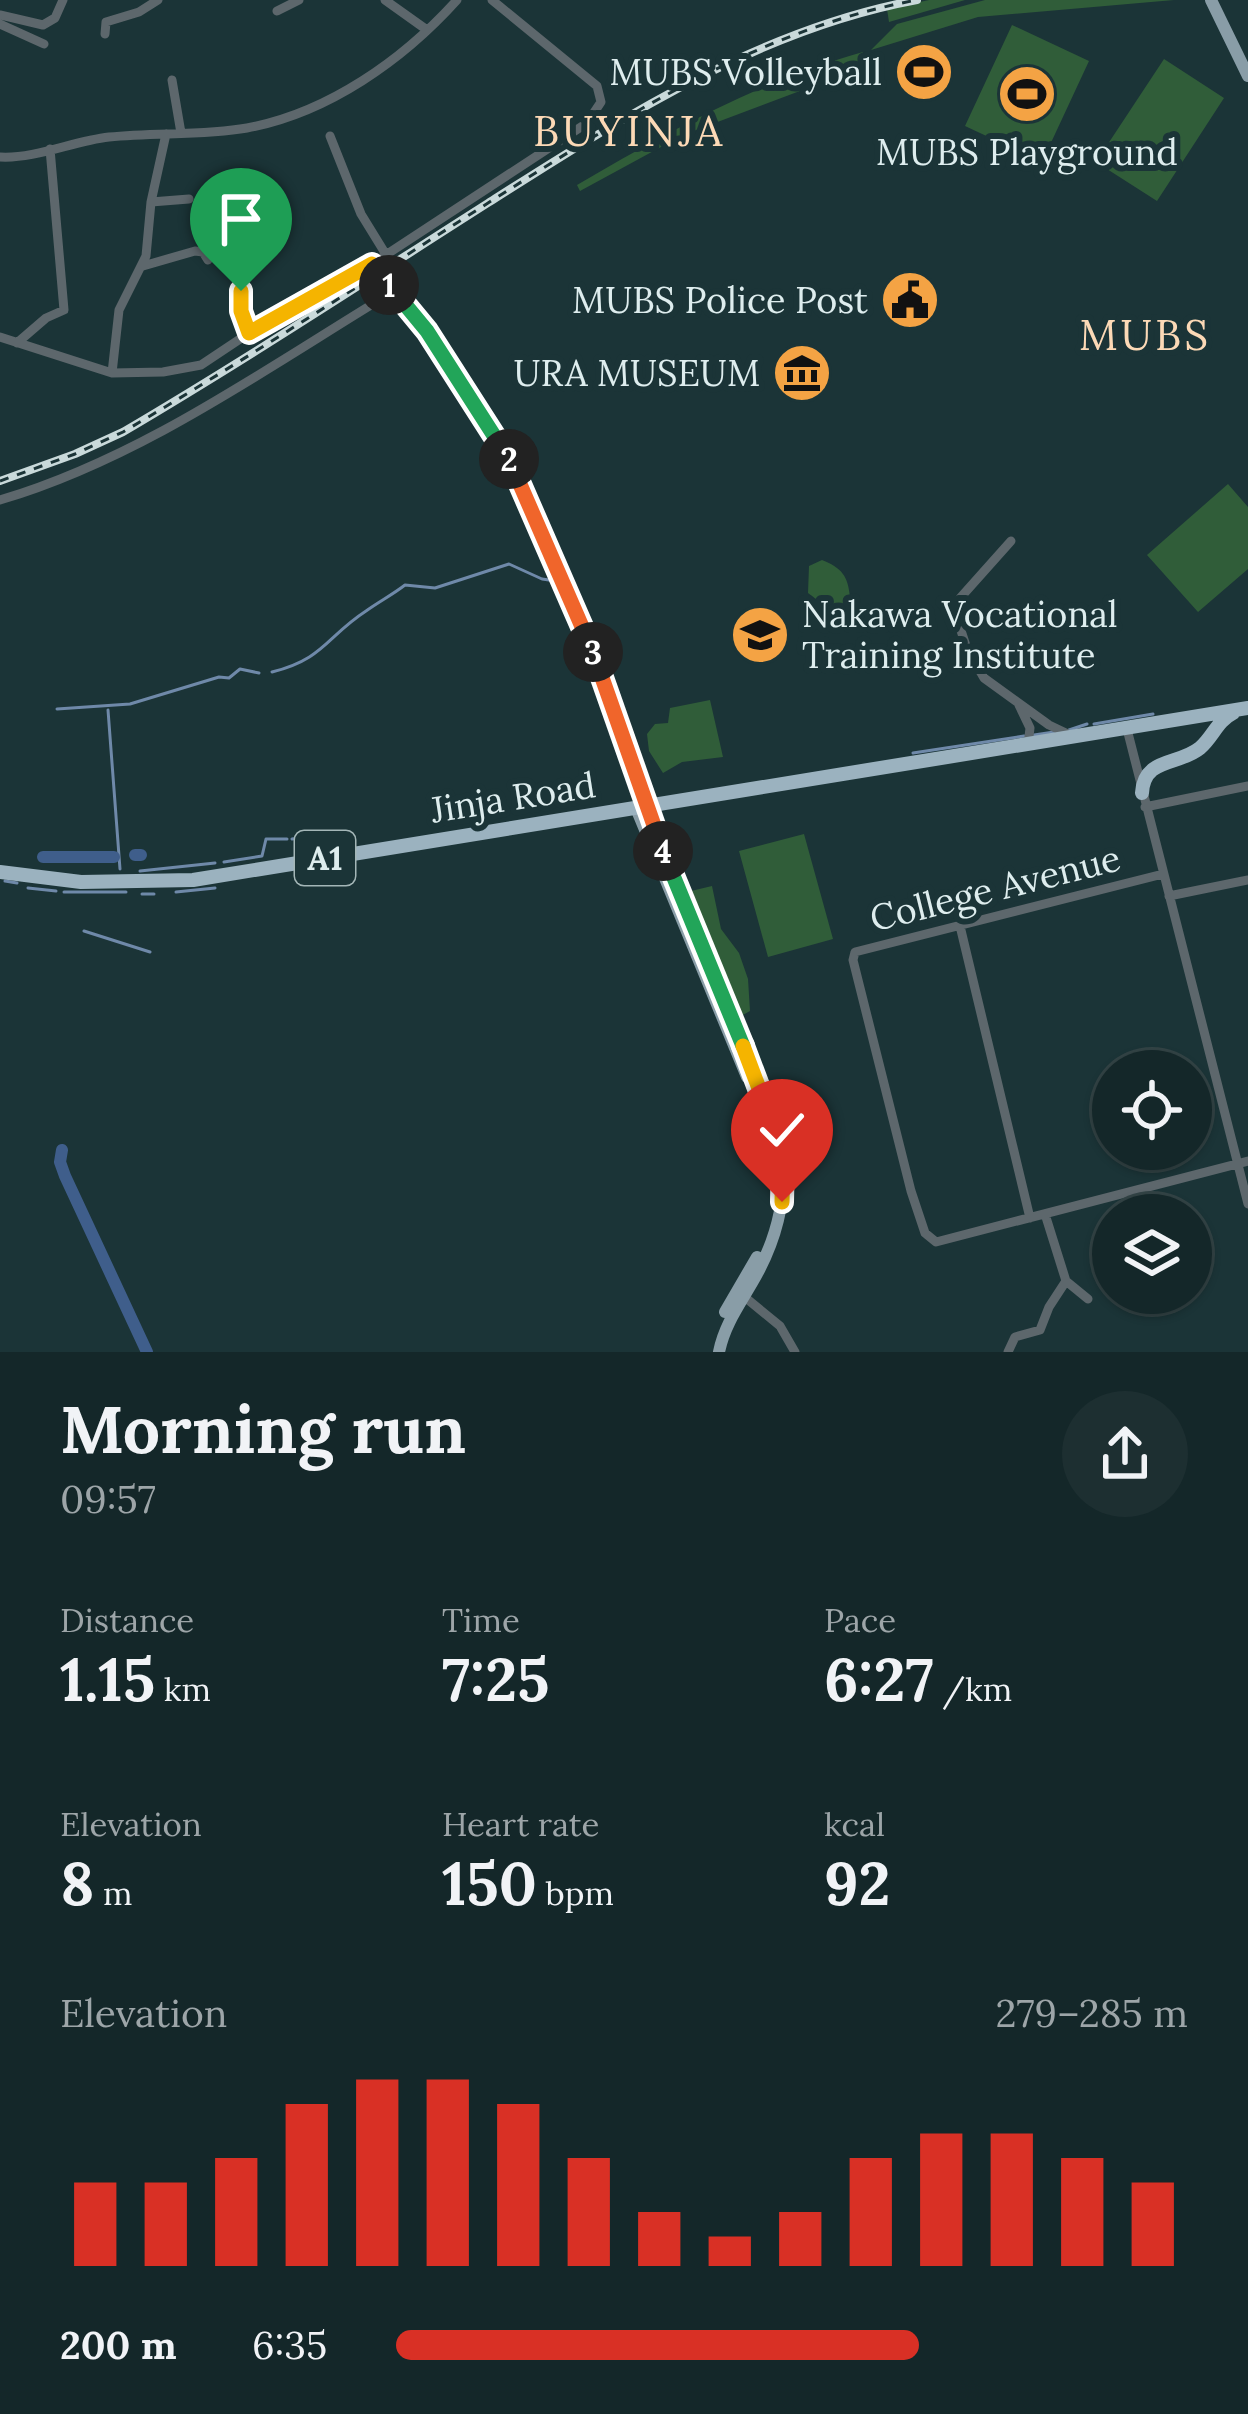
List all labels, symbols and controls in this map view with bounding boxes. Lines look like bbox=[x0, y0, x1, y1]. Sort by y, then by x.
sports icon: MUBS Volleyball bbox=[893, 41, 955, 103]
place label: MUBS Volleyball bbox=[610, 49, 882, 95]
sports icon: MUBS Playground bbox=[996, 63, 1058, 125]
district label: BUYINJA bbox=[533, 104, 725, 158]
place label: MUBS Playground bbox=[876, 129, 1178, 175]
pin bbox=[190, 168, 292, 291]
icon: arrive bbox=[208, 186, 274, 252]
pin: 1 bbox=[359, 255, 419, 315]
text: 1 bbox=[382, 264, 396, 306]
public building icon: MUBS Police Post bbox=[879, 269, 941, 331]
place label: MUBS Police Post bbox=[572, 277, 868, 323]
district label: MUBS bbox=[1079, 308, 1211, 362]
museum icon: URA MUSEUM bbox=[771, 342, 833, 404]
place label: URA MUSEUM bbox=[514, 350, 760, 396]
pin: 2 bbox=[479, 429, 539, 489]
text: 2 bbox=[500, 438, 518, 480]
place label: Nakawa Vocational Training Institute bbox=[802, 591, 1118, 678]
school or university icon: Nakawa Vocational Training Institute bbox=[729, 604, 791, 666]
pin: 3 bbox=[563, 622, 623, 682]
text: 3 bbox=[584, 631, 602, 673]
street label: Jinja Road bbox=[426, 761, 599, 833]
pin: 4 bbox=[633, 821, 693, 881]
text: 4 bbox=[654, 830, 672, 872]
road number: A1 bbox=[295, 831, 355, 885]
street label: College Avenue bbox=[865, 835, 1125, 941]
map controls bbox=[1092, 1050, 1212, 1314]
button: locate bbox=[1092, 1050, 1212, 1170]
pin bbox=[731, 1079, 833, 1202]
icon: check bbox=[749, 1097, 815, 1163]
button: layers bbox=[1092, 1194, 1212, 1314]
text: Morning run bbox=[60, 1387, 466, 1471]
button: share bbox=[1062, 1391, 1188, 1517]
text: 09:57 bbox=[60, 1474, 156, 1524]
text: Distance bbox=[60, 1599, 194, 1641]
text: Time bbox=[442, 1599, 520, 1641]
text: Pace bbox=[824, 1599, 896, 1641]
text: 1.15 bbox=[60, 1641, 155, 1717]
text: 7:25 bbox=[442, 1641, 550, 1717]
text: 6:27 bbox=[824, 1641, 934, 1717]
text: km bbox=[155, 1668, 211, 1710]
text: /km bbox=[934, 1668, 1012, 1710]
text: Elevation bbox=[60, 1803, 202, 1845]
text: Heart rate bbox=[442, 1803, 599, 1845]
text: kcal bbox=[824, 1803, 885, 1845]
text: 8 bbox=[60, 1845, 94, 1921]
text: 150 bbox=[442, 1845, 537, 1921]
text: 92 bbox=[824, 1845, 891, 1921]
text: m bbox=[94, 1872, 133, 1914]
text: bpm bbox=[537, 1872, 614, 1914]
text: Elevation bbox=[60, 1988, 228, 2038]
text: 279–285 m bbox=[996, 1988, 1188, 2038]
text: 200 m bbox=[60, 2320, 177, 2370]
text: 6:35 bbox=[252, 2320, 327, 2370]

